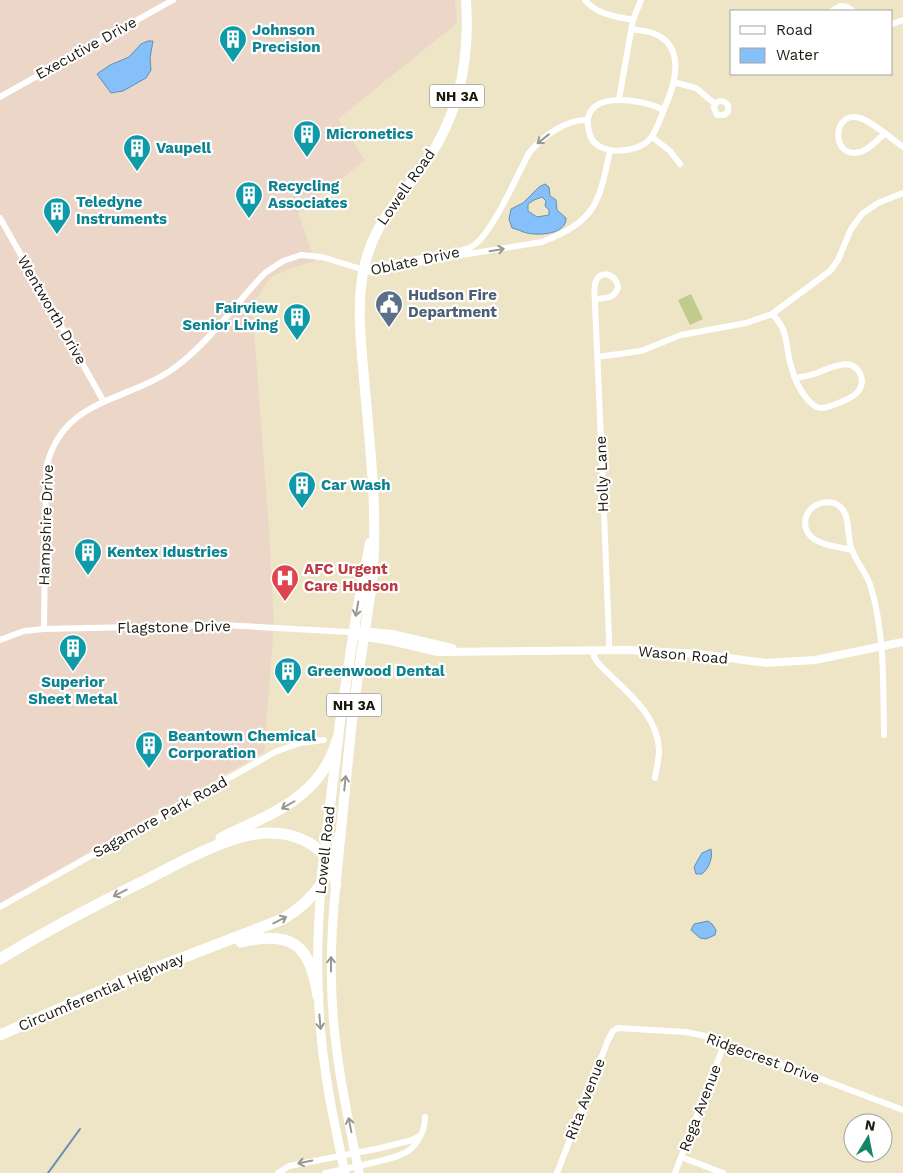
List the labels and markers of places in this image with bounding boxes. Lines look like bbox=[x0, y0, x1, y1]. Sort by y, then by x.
place label: Johnson Precision bbox=[252, 21, 321, 56]
building icon: Johnson Precision bbox=[218, 24, 248, 63]
building icon: Micronetics bbox=[292, 119, 322, 158]
place label: Micronetics bbox=[326, 125, 413, 143]
building icon: Vaupell bbox=[122, 133, 152, 172]
place label: Vaupell bbox=[156, 139, 211, 157]
place label: Recycling Associates bbox=[268, 177, 348, 212]
building icon: Recycling Associates bbox=[234, 180, 264, 219]
place label: Teledyne Instruments bbox=[76, 193, 167, 228]
building icon: Teledyne Instruments bbox=[42, 196, 72, 235]
place label: Hudson Fire Department bbox=[408, 286, 497, 321]
public building icon: Hudson Fire Department bbox=[374, 289, 404, 328]
place label: Fairview Senior Living bbox=[183, 299, 279, 334]
building icon: Fairview Senior Living bbox=[282, 302, 312, 341]
building icon: Car Wash bbox=[287, 470, 317, 509]
place label: Car Wash bbox=[321, 476, 390, 494]
building icon: Kentex Idustries bbox=[73, 537, 103, 576]
place label: Kentex Idustries bbox=[107, 543, 228, 561]
place label: AFC Urgent Care Hudson bbox=[304, 560, 398, 595]
hospital icon: AFC Urgent Care Hudson bbox=[270, 563, 300, 602]
building icon: Superior Sheet Metal bbox=[58, 633, 88, 672]
building icon: Greenwood Dental bbox=[273, 656, 303, 695]
place label: Greenwood Dental bbox=[307, 662, 445, 680]
place label: Superior Sheet Metal bbox=[28, 673, 118, 708]
place label: Beantown Chemical Corporation bbox=[168, 727, 316, 762]
building icon: Beantown Chemical Corporation bbox=[134, 730, 164, 769]

